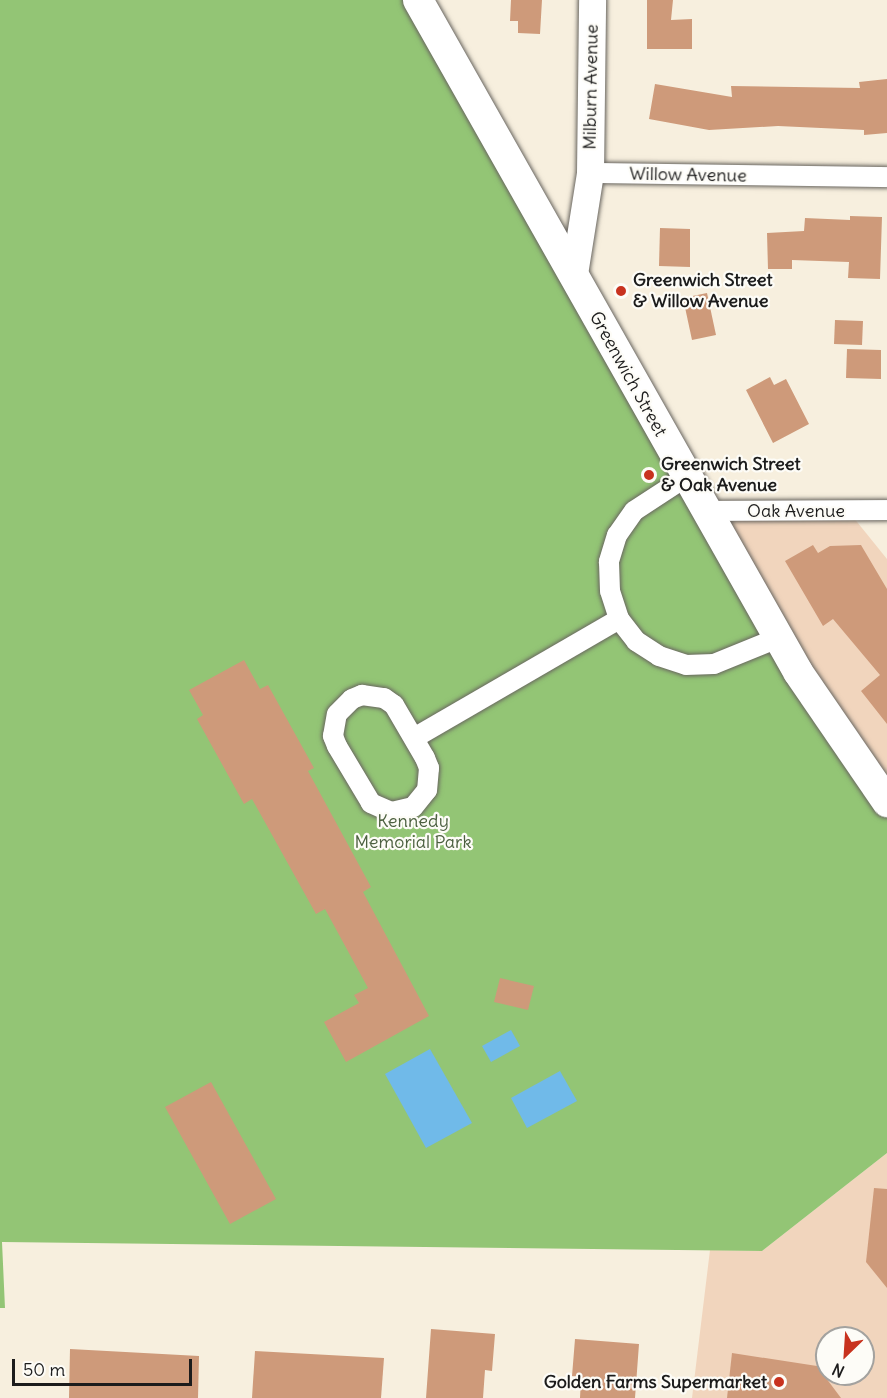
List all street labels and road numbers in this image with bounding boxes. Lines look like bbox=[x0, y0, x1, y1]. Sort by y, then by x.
street label: Milburn Avenue bbox=[579, 24, 603, 150]
street label: Willow Avenue bbox=[629, 163, 747, 187]
street label: Greenwich Street bbox=[585, 308, 671, 440]
street label: Oak Avenue bbox=[747, 500, 845, 522]

